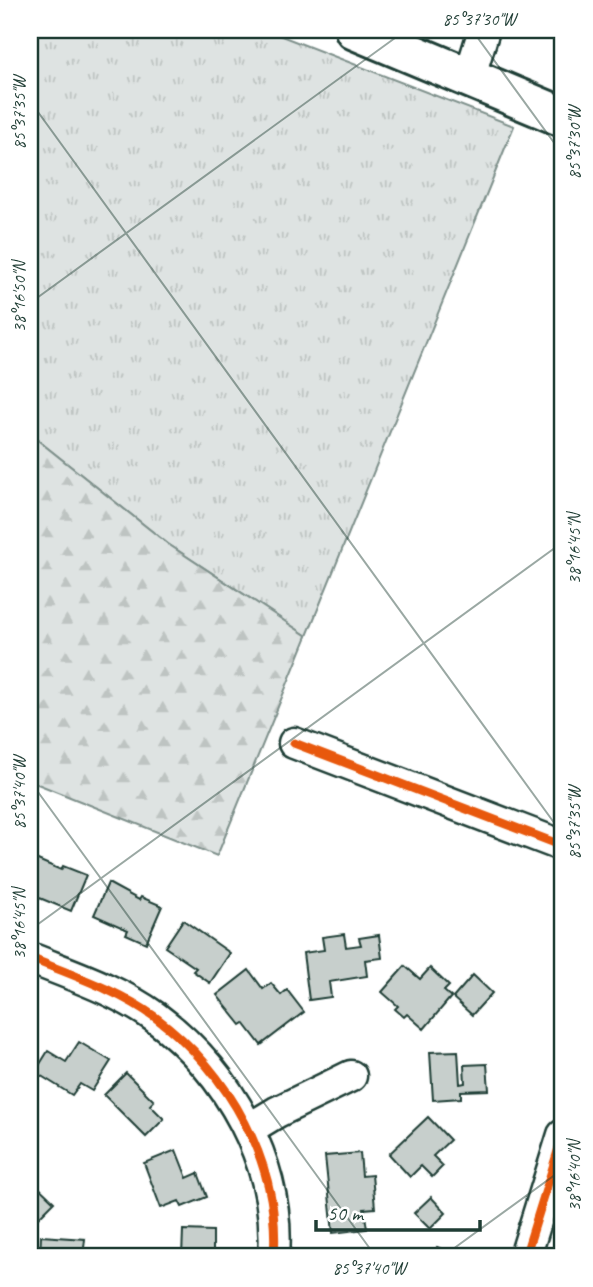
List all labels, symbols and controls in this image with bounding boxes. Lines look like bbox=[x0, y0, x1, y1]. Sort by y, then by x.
text: 85°37'30"W bbox=[442, 8, 519, 30]
text: 85°37'35"W bbox=[8, 73, 30, 150]
text: 85°37'30"W bbox=[563, 103, 585, 180]
text: 38°16'50"N bbox=[8, 258, 30, 332]
text: 38°16'45"N bbox=[563, 510, 585, 584]
text: 85°37'40"W bbox=[8, 753, 30, 830]
text: 85°37'35"W bbox=[563, 783, 585, 860]
text: 38°16'45"N bbox=[8, 885, 30, 959]
text: 38°16'40"N bbox=[563, 1137, 585, 1211]
scale bar bbox=[316, 1189, 481, 1233]
text: 50 m bbox=[327, 1200, 365, 1226]
text: 85°37'40"W bbox=[332, 1257, 409, 1279]

